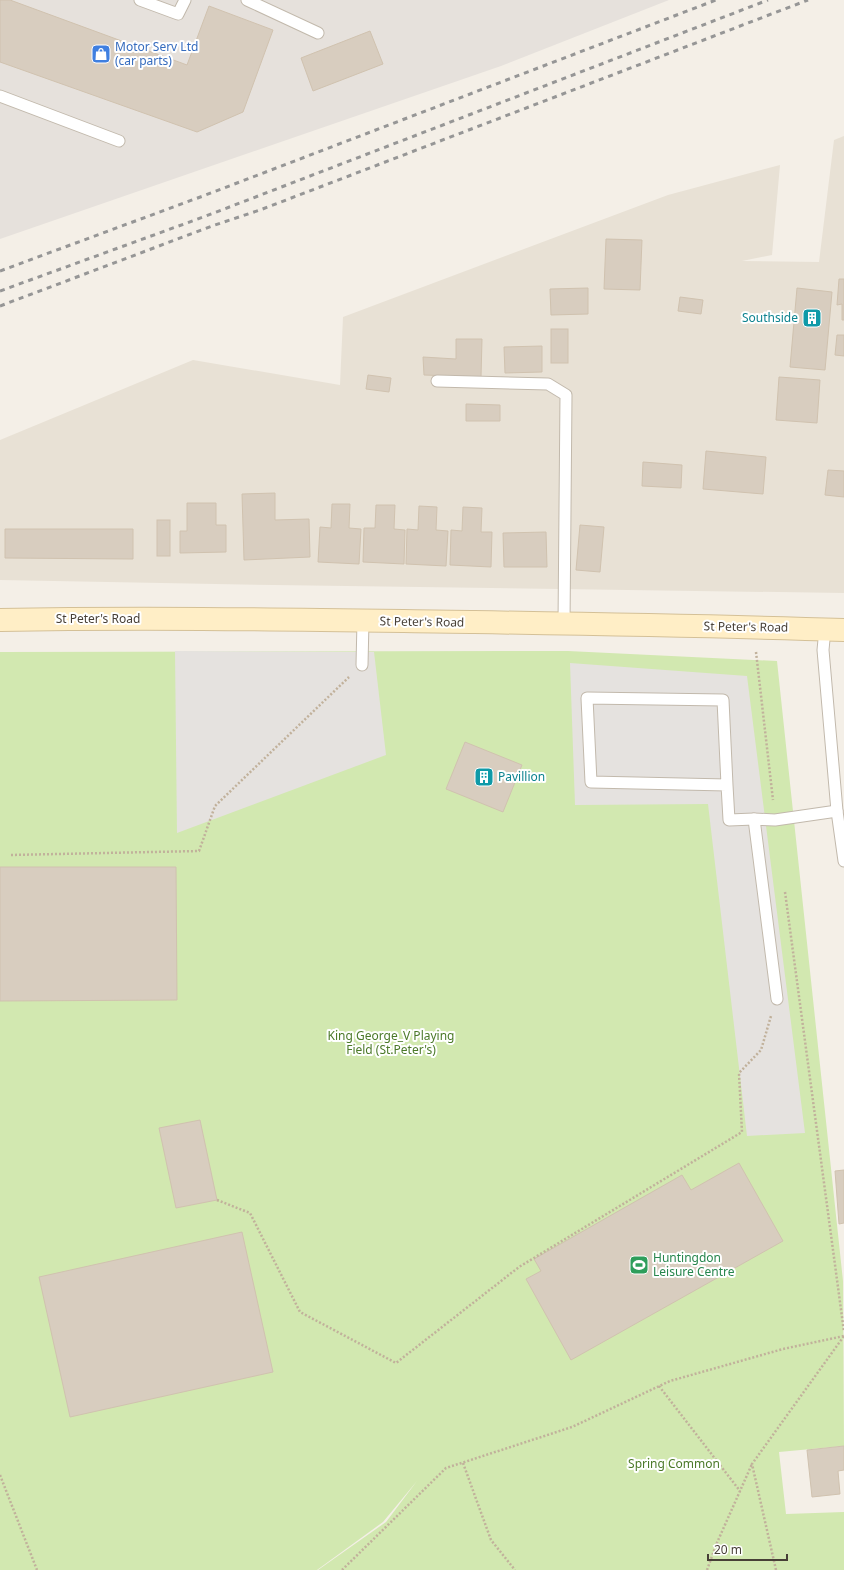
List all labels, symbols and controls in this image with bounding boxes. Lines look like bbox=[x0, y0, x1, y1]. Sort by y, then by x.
place label: Motor Serv Ltd (car parts) bbox=[115, 38, 198, 69]
shop icon: Motor Serv Ltd (car parts) bbox=[90, 43, 112, 65]
building icon: Southside bbox=[801, 307, 823, 329]
place label: Southside bbox=[742, 309, 798, 326]
street label: St Peter's Road bbox=[56, 610, 140, 627]
street label: St Peter's Road bbox=[380, 612, 464, 631]
street label: St Peter's Road bbox=[704, 617, 788, 636]
building icon: Pavillion bbox=[473, 766, 495, 788]
place label: Pavillion bbox=[498, 768, 545, 785]
park label: King George_V Playing Field (St.Peter's) bbox=[328, 1027, 454, 1058]
place label: Huntingdon Leisure Centre bbox=[653, 1249, 735, 1280]
sports icon: Huntingdon Leisure Centre bbox=[628, 1254, 650, 1276]
park label: Spring Common bbox=[628, 1455, 720, 1472]
scale bar bbox=[708, 1536, 787, 1562]
text: 20 m bbox=[714, 1541, 742, 1558]

